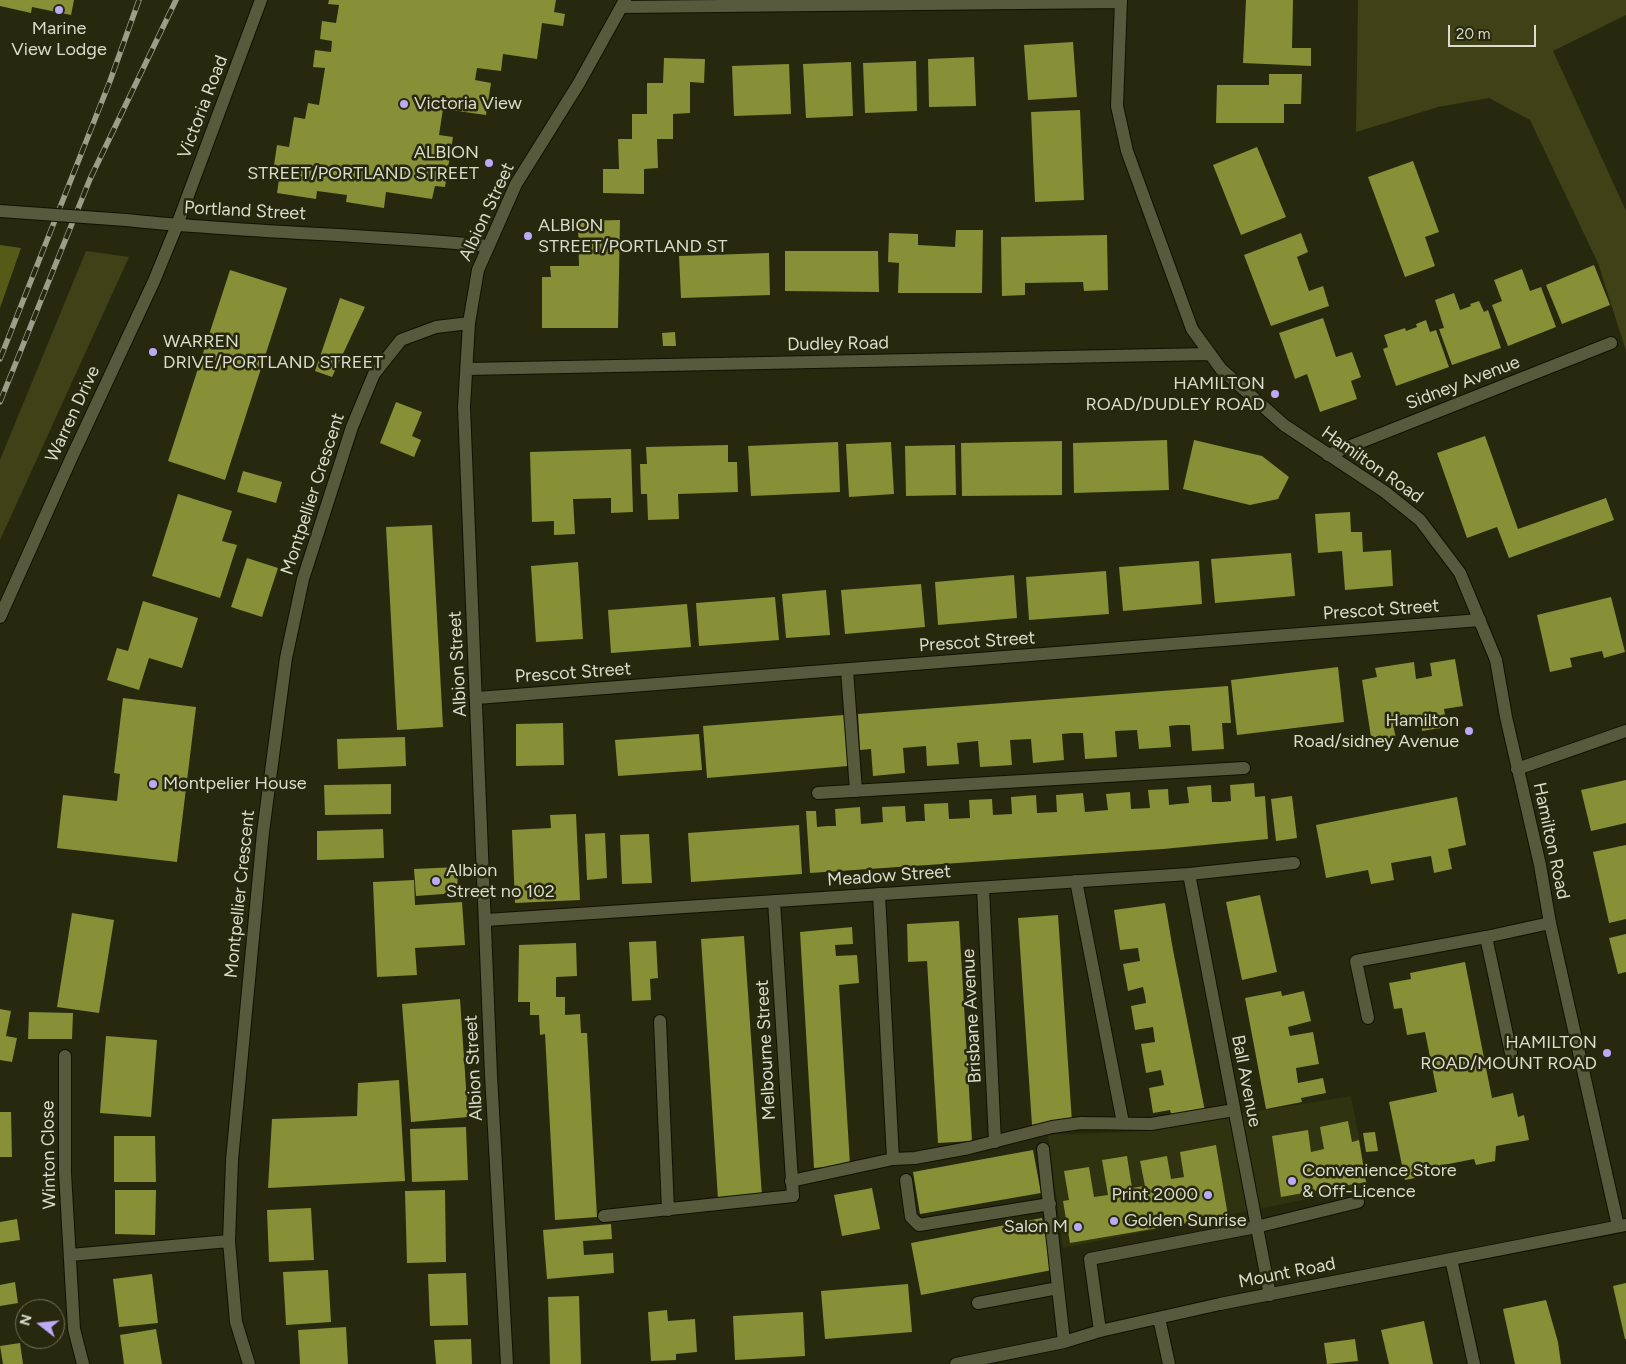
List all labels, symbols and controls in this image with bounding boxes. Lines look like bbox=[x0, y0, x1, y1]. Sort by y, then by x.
marker: Marine View Lodge bbox=[53, 4, 65, 16]
scale bar bbox=[1451, 15, 1538, 47]
place label: Marine View Lodge bbox=[11, 18, 107, 60]
text: 20 m bbox=[1456, 25, 1490, 43]
street label: Victoria Road bbox=[173, 52, 233, 162]
place label: Victoria View bbox=[414, 93, 522, 115]
marker: Victoria View bbox=[398, 98, 410, 110]
place label: ALBION STREET/PORTLAND STREET bbox=[247, 142, 479, 184]
marker: ALBION STREET/PORTLAND STREET bbox=[483, 157, 495, 169]
street label: Albion Street bbox=[455, 159, 519, 265]
street label: Portland Street bbox=[183, 197, 307, 225]
place label: ALBION STREET/PORTLAND ST bbox=[538, 215, 727, 258]
marker: ALBION STREET/PORTLAND ST bbox=[522, 230, 534, 242]
place label: WARREN DRIVE/PORTLAND STREET bbox=[163, 331, 383, 374]
street label: Dudley Road bbox=[787, 332, 889, 356]
marker: WARREN DRIVE/PORTLAND STREET bbox=[147, 346, 159, 358]
street label: Sidney Avenue bbox=[1403, 351, 1523, 415]
street label: Warren Drive bbox=[41, 362, 105, 466]
place label: HAMILTON ROAD/DUDLEY ROAD bbox=[1086, 373, 1265, 416]
marker: HAMILTON ROAD/DUDLEY ROAD bbox=[1269, 388, 1281, 400]
street label: Montpellier Crescent bbox=[277, 410, 349, 578]
street label: Hamilton Road bbox=[1317, 422, 1427, 508]
street label: Prescot Street bbox=[1322, 595, 1440, 625]
street label: Albion Street bbox=[444, 610, 472, 718]
street label: Prescot Street bbox=[918, 627, 1036, 657]
street label: Prescot Street bbox=[514, 658, 632, 688]
place label: Hamilton Road/sidney Avenue bbox=[1293, 710, 1459, 752]
marker: Hamilton Road/sidney Avenue bbox=[1463, 725, 1475, 737]
place label: Montpelier House bbox=[163, 773, 307, 795]
marker: Montpelier House bbox=[147, 778, 159, 790]
street label: Hamilton Road bbox=[1528, 780, 1574, 902]
street label: Montpellier Crescent bbox=[220, 809, 260, 979]
place label: Albion Street no 102 bbox=[446, 860, 555, 902]
street label: Meadow Street bbox=[826, 861, 952, 891]
marker: Albion Street no 102 bbox=[430, 875, 442, 887]
street label: Brisbane Avenue bbox=[958, 948, 986, 1084]
street label: Melbourne Street bbox=[752, 979, 780, 1121]
street label: Albion Street bbox=[460, 1014, 488, 1122]
place label: HAMILTON ROAD/MOUNT ROAD bbox=[1420, 1032, 1597, 1074]
street label: Ball Avenue bbox=[1226, 1033, 1266, 1129]
marker: HAMILTON ROAD/MOUNT ROAD bbox=[1601, 1047, 1613, 1059]
street label: Winton Close bbox=[37, 1100, 61, 1210]
place label: Convenience Store & Off-Licence bbox=[1302, 1160, 1457, 1202]
marker: Convenience Store & Off-Licence bbox=[1286, 1175, 1298, 1187]
place label: Print 2000 bbox=[1111, 1184, 1198, 1206]
marker: Print 2000 bbox=[1202, 1189, 1214, 1201]
place label: Golden Sunrise bbox=[1124, 1210, 1247, 1232]
marker: Golden Sunrise bbox=[1108, 1215, 1120, 1227]
place label: Salon M bbox=[1004, 1216, 1068, 1238]
marker: Salon M bbox=[1072, 1221, 1084, 1233]
street label: Mount Road bbox=[1237, 1253, 1337, 1293]
north arrow bbox=[15, 1299, 65, 1349]
text: N bbox=[16, 1312, 36, 1328]

